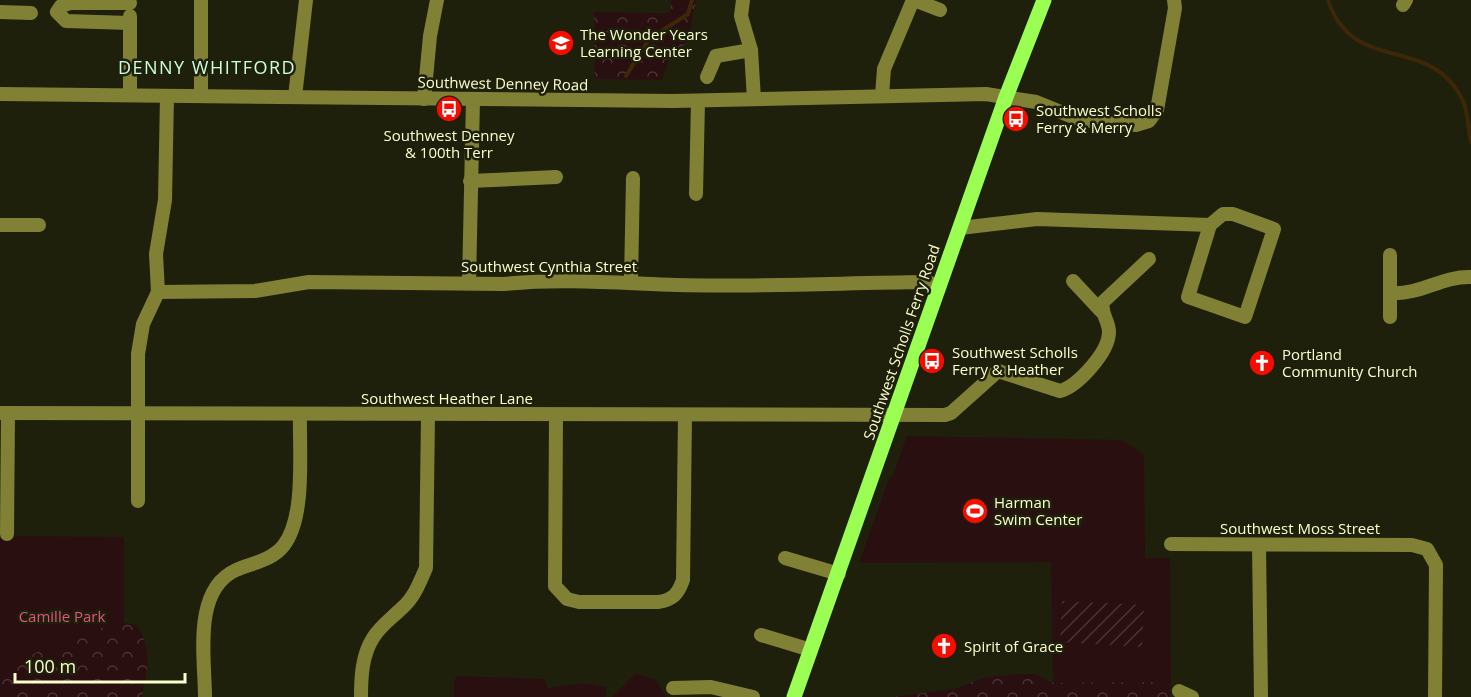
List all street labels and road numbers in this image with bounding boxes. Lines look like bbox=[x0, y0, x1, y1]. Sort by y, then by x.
street label: Southwest Denney Road bbox=[417, 72, 589, 94]
street label: Southwest Scholls Ferry Road bbox=[858, 242, 944, 442]
street label: Southwest Cynthia Street bbox=[461, 256, 637, 276]
street label: Southwest Heather Lane bbox=[361, 388, 533, 408]
street label: Southwest Moss Street bbox=[1220, 518, 1380, 538]

